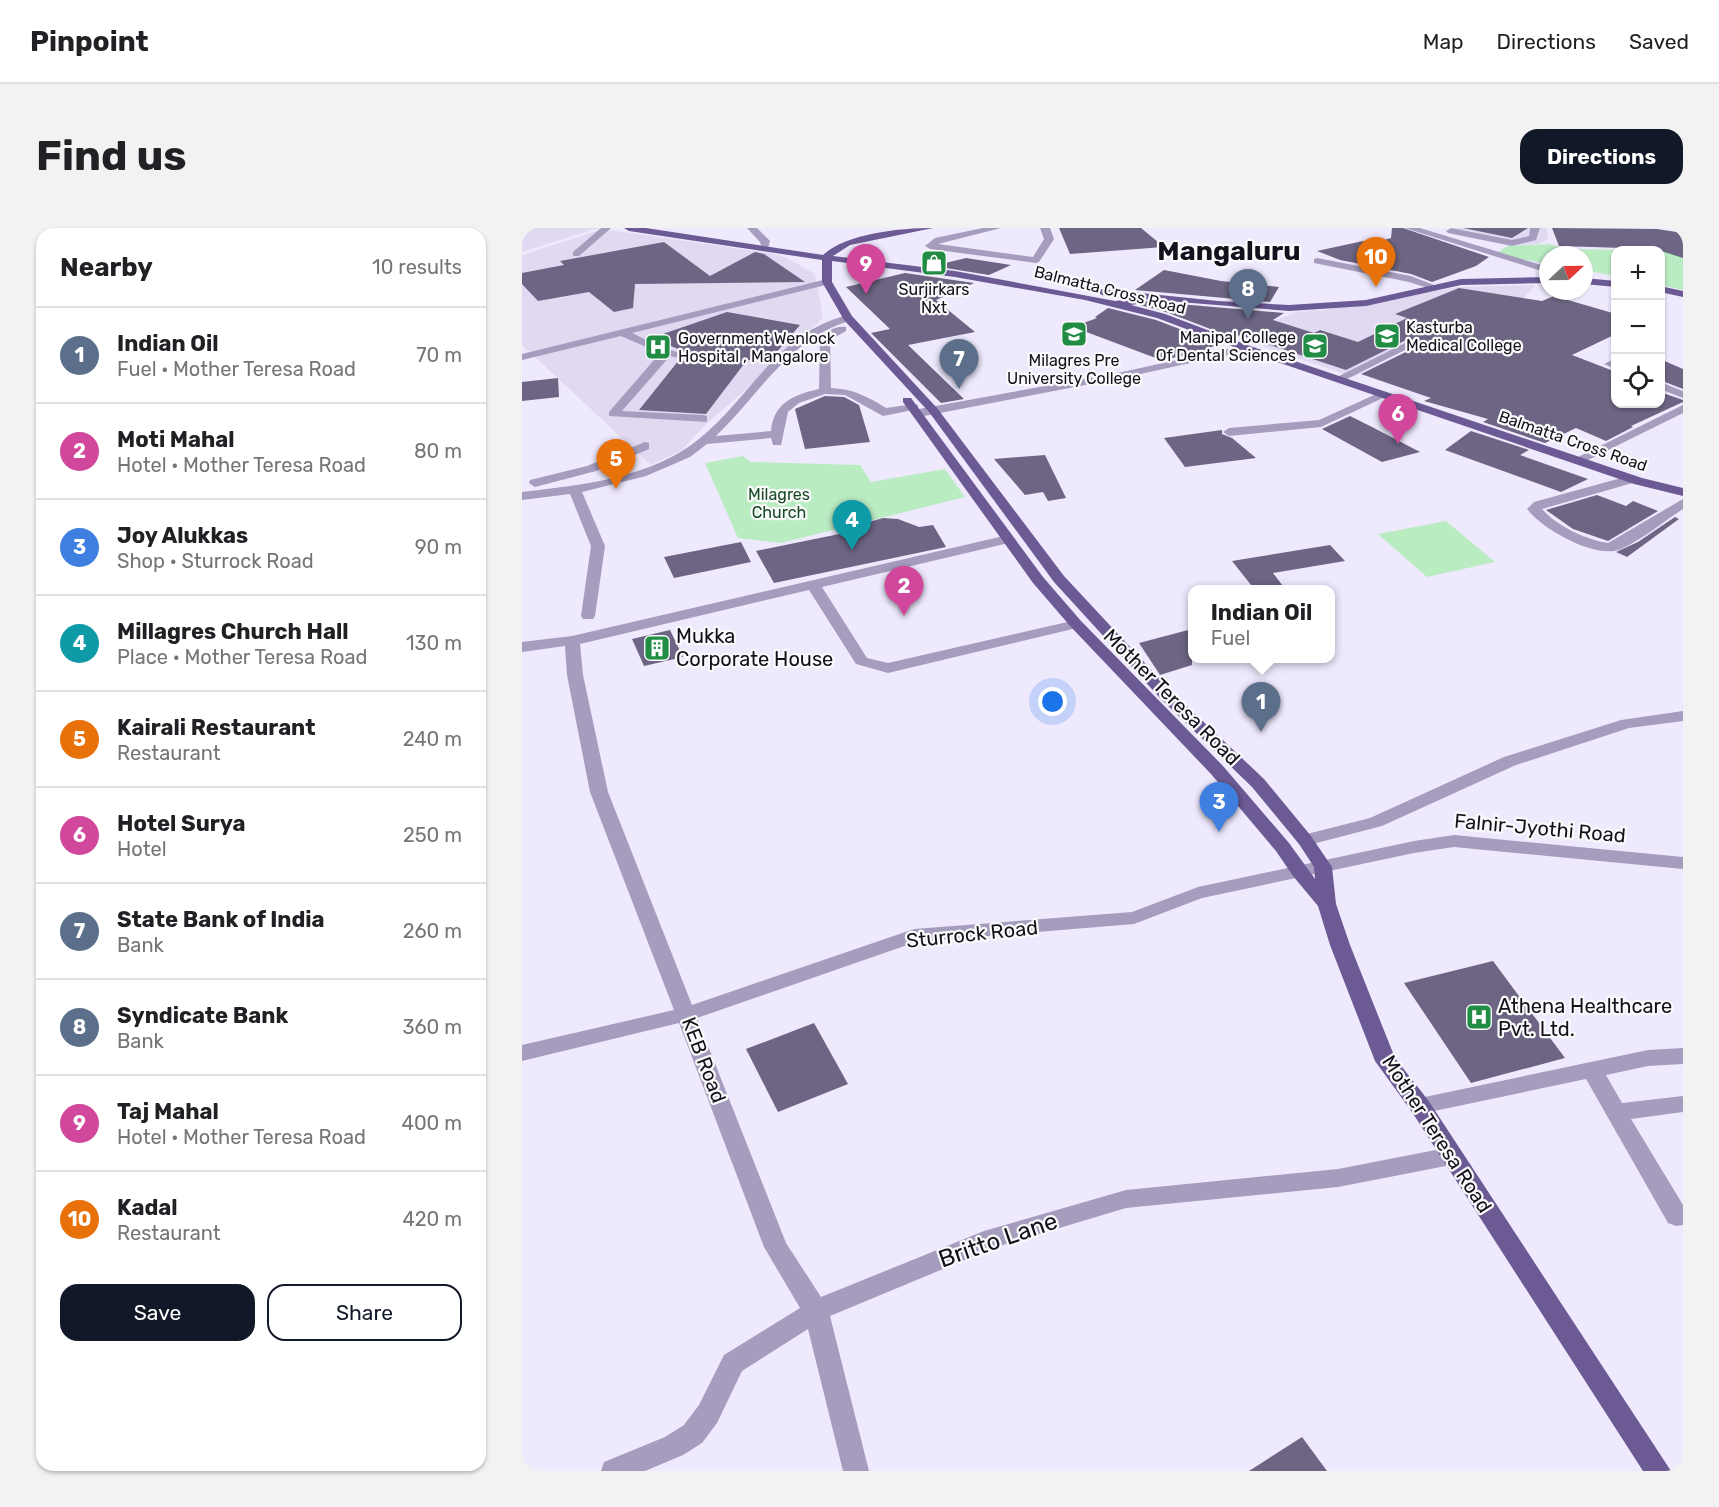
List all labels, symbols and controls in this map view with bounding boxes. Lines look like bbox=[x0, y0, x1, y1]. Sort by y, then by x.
text: Pinpoint bbox=[30, 25, 149, 58]
text: Map bbox=[1423, 29, 1464, 54]
text: Directions bbox=[1497, 29, 1596, 54]
text: Saved bbox=[1629, 29, 1689, 54]
button: Directions bbox=[1520, 129, 1683, 184]
text: Find us bbox=[36, 131, 187, 181]
district label: Mangaluru bbox=[1157, 235, 1301, 267]
pin: 10 bbox=[1356, 238, 1396, 287]
pin: 9 bbox=[846, 244, 886, 294]
north arrow bbox=[1539, 246, 1593, 300]
map controls bbox=[1611, 246, 1665, 408]
button: + bbox=[1611, 246, 1665, 300]
shop icon: Surjirkars Nxt bbox=[919, 248, 949, 278]
text: Nearby bbox=[60, 252, 153, 283]
text: 10 results bbox=[372, 255, 462, 279]
street label: Balmatta Cross Road bbox=[1032, 262, 1188, 318]
pin: 8 bbox=[1228, 270, 1268, 319]
place label: Surjirkars Nxt bbox=[899, 280, 969, 317]
button: − bbox=[1611, 300, 1665, 354]
place label: Kasturba Medical College bbox=[1406, 318, 1522, 355]
school or university icon: Milagres Pre University College bbox=[1059, 319, 1089, 349]
school or university icon: Kasturba Medical College bbox=[1372, 321, 1402, 351]
place label: Manipal College Of Dental Sciences bbox=[1156, 328, 1296, 365]
place label: Government Wenlock Hospital , Mangalore bbox=[678, 329, 836, 366]
text: Indian Oil bbox=[117, 330, 219, 357]
school or university icon: Manipal College Of Dental Sciences bbox=[1300, 331, 1330, 361]
hospital icon: Government Wenlock Hospital , Mangalore bbox=[643, 332, 673, 362]
pin: 7 bbox=[940, 340, 978, 389]
text: 1 bbox=[75, 343, 84, 367]
text: 70 m bbox=[416, 343, 462, 367]
place label: Milagres Pre University College bbox=[1007, 351, 1141, 388]
button: locate bbox=[1611, 354, 1665, 408]
text: Fuel · Mother Teresa Road bbox=[117, 357, 356, 381]
pin: 6 bbox=[1378, 394, 1418, 444]
street label: Balmatta Cross Road bbox=[1496, 407, 1650, 475]
text: Moti Mahal bbox=[117, 426, 235, 453]
text: 2 bbox=[73, 439, 86, 463]
text: 80 m bbox=[414, 439, 462, 463]
pin: 5 bbox=[596, 440, 635, 489]
text: Hotel · Mother Teresa Road bbox=[117, 453, 366, 477]
park label: Milagres Church bbox=[748, 485, 810, 522]
pin: 4 bbox=[832, 500, 872, 550]
text: Joy Alukkas bbox=[117, 522, 248, 549]
text: 3 bbox=[73, 535, 86, 559]
text: 90 m bbox=[415, 535, 462, 559]
text: Shop · Sturrock Road bbox=[117, 549, 314, 573]
pin: 2 bbox=[884, 566, 923, 616]
popup bbox=[1188, 585, 1335, 663]
text: Indian Oil bbox=[1211, 599, 1312, 626]
text: Millagres Church Hall bbox=[117, 618, 349, 645]
place label: Mukka Corporate House bbox=[676, 624, 833, 671]
street label: Mother Teresa Road bbox=[1099, 624, 1245, 770]
text: Fuel bbox=[1211, 626, 1250, 650]
text: 4 bbox=[73, 631, 86, 655]
text: 130 m bbox=[406, 631, 462, 655]
building icon: Mukka Corporate House bbox=[642, 633, 672, 663]
text: Place · Mother Teresa Road bbox=[117, 645, 367, 669]
pin: 1 bbox=[1242, 682, 1280, 732]
your location bbox=[1038, 687, 1067, 716]
text: Kairali Restaurant bbox=[117, 714, 315, 741]
text: 5 bbox=[73, 727, 86, 751]
text: 240 m bbox=[403, 727, 462, 751]
text: Restaurant bbox=[117, 741, 221, 765]
pin: 3 bbox=[1200, 782, 1238, 832]
street label: Falnir-Jyothi Road bbox=[1453, 809, 1627, 847]
text: Hotel Surya bbox=[117, 810, 245, 837]
text: 6 bbox=[73, 823, 86, 847]
text: 250 m bbox=[403, 823, 462, 847]
text: Hotel bbox=[117, 837, 167, 861]
text: State Bank of India bbox=[117, 906, 325, 933]
street label: Sturrock Road bbox=[905, 915, 1039, 953]
text: 7 bbox=[74, 919, 85, 943]
text: 260 m bbox=[403, 919, 462, 943]
text: Bank bbox=[117, 933, 164, 957]
place label: Athena Healthcare Pvt. Ltd. bbox=[1498, 994, 1672, 1041]
text: Syndicate Bank bbox=[117, 1002, 288, 1029]
hospital icon: Athena Healthcare Pvt. Ltd. bbox=[1464, 1002, 1494, 1032]
street label: KEB Road bbox=[677, 1014, 731, 1106]
text: 8 bbox=[73, 1015, 86, 1039]
text: 360 m bbox=[403, 1015, 462, 1039]
text: Bank bbox=[117, 1029, 164, 1053]
street label: Mother Teresa Road bbox=[1377, 1051, 1497, 1217]
text: Taj Mahal bbox=[117, 1098, 219, 1125]
text: 9 bbox=[73, 1111, 86, 1135]
text: 400 m bbox=[402, 1111, 462, 1135]
text: Hotel · Mother Teresa Road bbox=[117, 1125, 366, 1149]
text: Kadal bbox=[117, 1194, 178, 1221]
text: 10 bbox=[68, 1207, 91, 1231]
text: 420 m bbox=[402, 1207, 462, 1231]
street label: Britto Lane bbox=[935, 1207, 1061, 1273]
text: Restaurant bbox=[117, 1221, 221, 1245]
button: Save bbox=[60, 1284, 255, 1341]
button: Share bbox=[267, 1284, 462, 1341]

